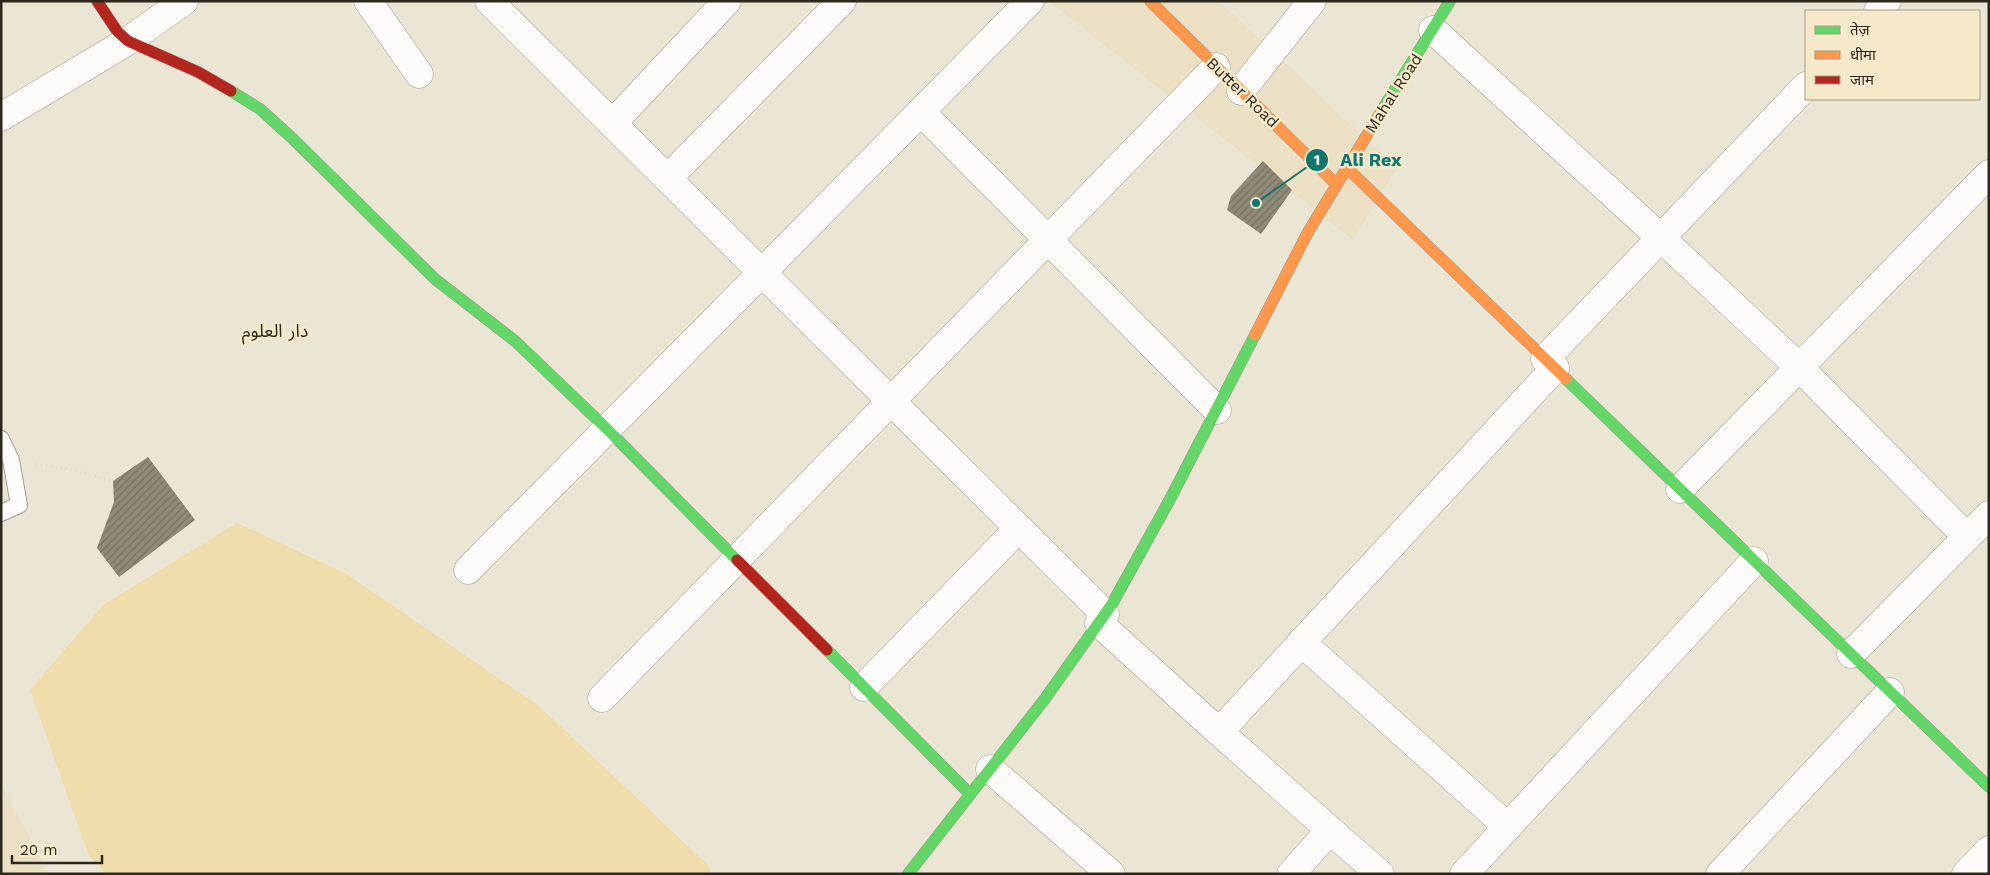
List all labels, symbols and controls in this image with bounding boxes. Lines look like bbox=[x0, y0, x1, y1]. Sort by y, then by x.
legend bbox=[1805, 10, 1980, 100]
text: तेज़ bbox=[1850, 21, 1871, 39]
text: धीमा bbox=[1850, 46, 1877, 64]
street label: Mahal Road bbox=[1361, 50, 1426, 136]
street label: Butter Road bbox=[1203, 53, 1283, 131]
text: जाम bbox=[1850, 71, 1875, 89]
callout: Ali Rex bbox=[1305, 143, 1411, 176]
text: Ali Rex bbox=[1340, 149, 1402, 170]
text: 1 bbox=[1314, 151, 1320, 169]
district label: دار العلوم bbox=[242, 320, 308, 345]
scale bar bbox=[12, 832, 102, 864]
text: 20 m bbox=[20, 841, 58, 859]

